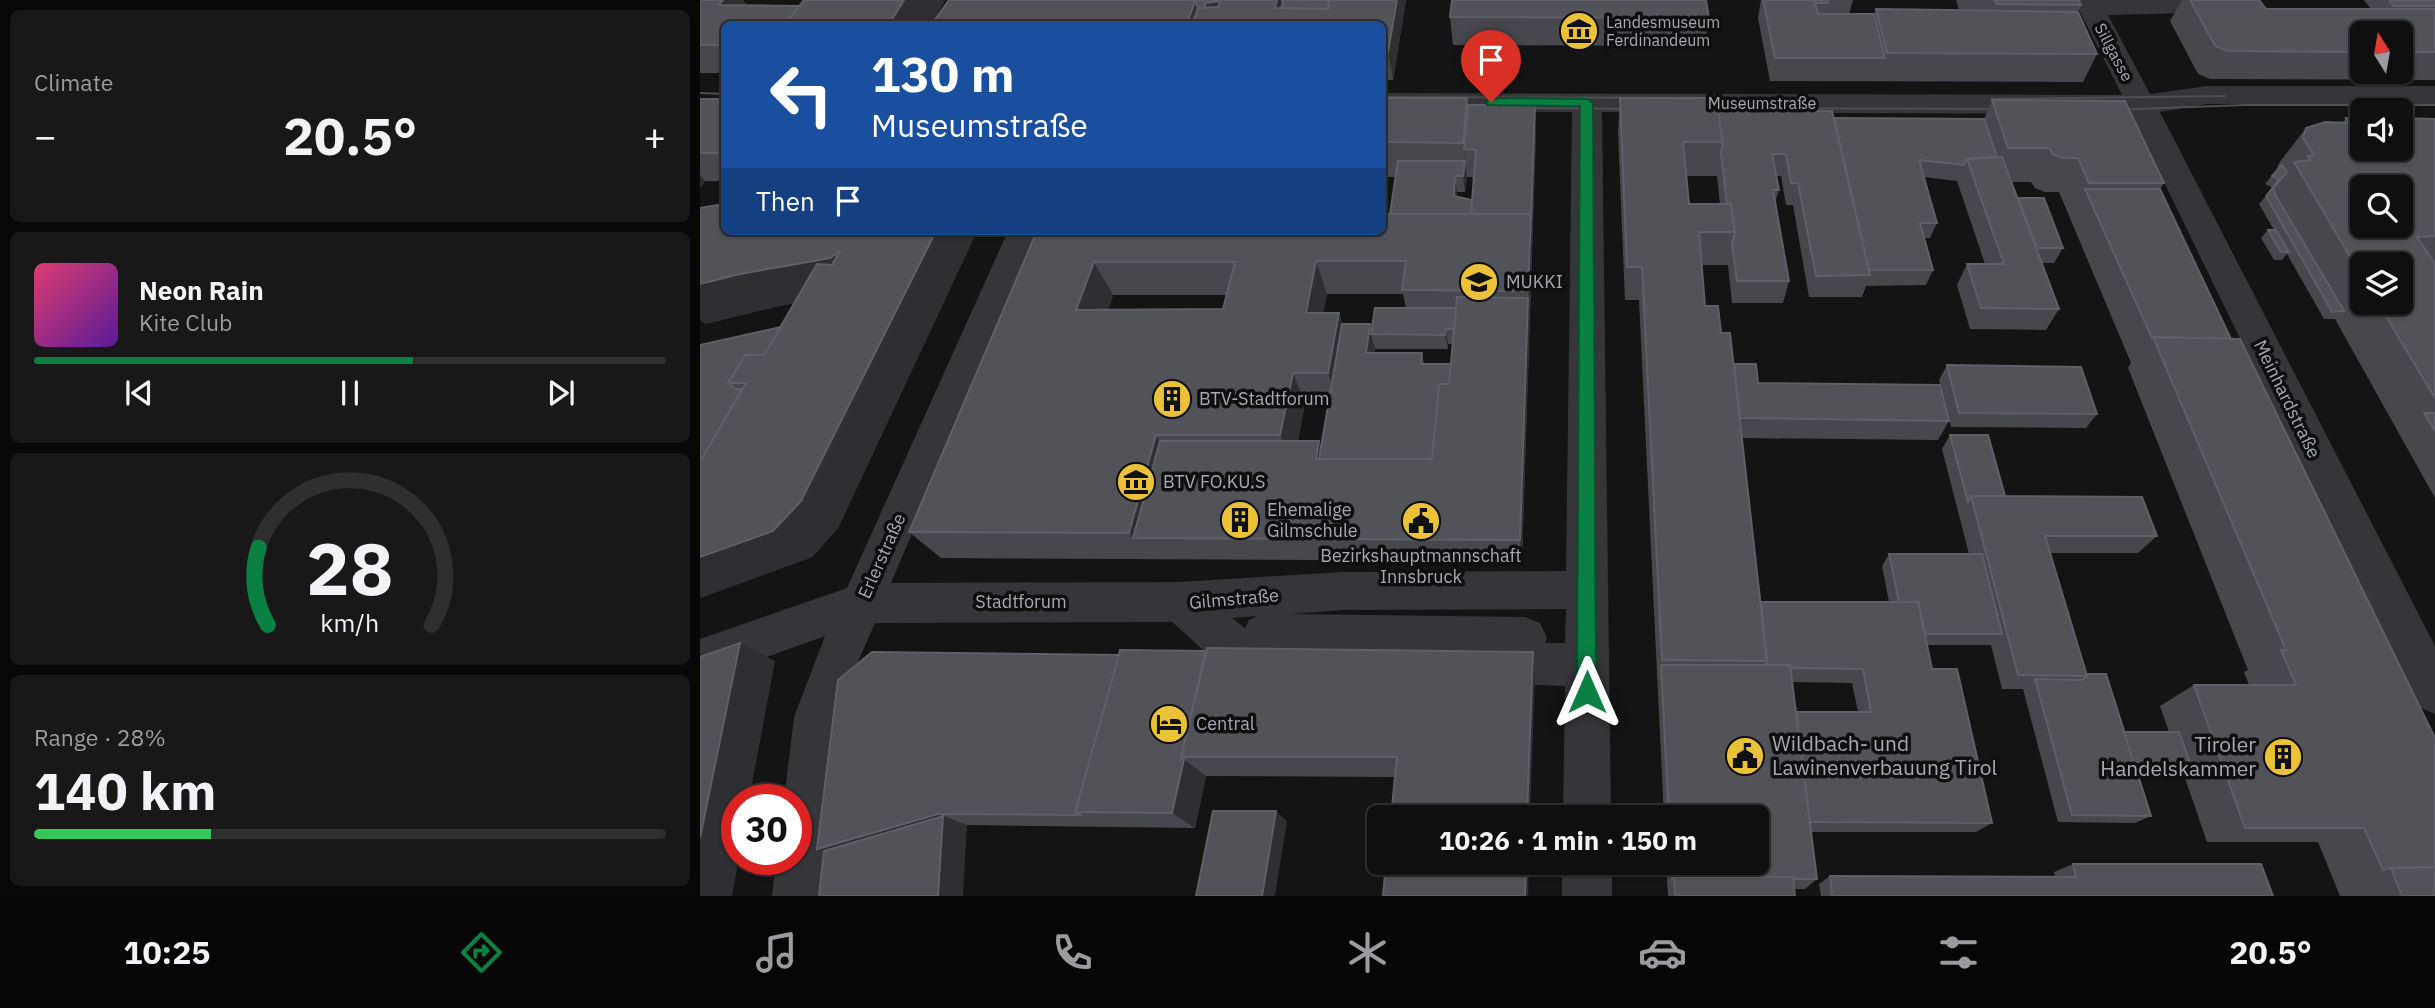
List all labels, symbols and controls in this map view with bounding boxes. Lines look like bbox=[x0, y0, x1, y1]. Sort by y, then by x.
museum icon: Landesmuseum Ferdinandeum bbox=[1558, 10, 1600, 52]
place label: Landesmuseum Ferdinandeum bbox=[1606, 12, 1720, 50]
street label: Sillgasse bbox=[2090, 19, 2138, 85]
north arrow bbox=[2350, 21, 2413, 84]
map controls bbox=[2350, 21, 2413, 315]
pin bbox=[1461, 30, 1521, 102]
icon: arrive bbox=[1472, 41, 1510, 79]
text: 130 m bbox=[871, 42, 1015, 105]
icon: left bbox=[756, 49, 847, 140]
text: Climate bbox=[34, 67, 113, 97]
street label: Museumstraße bbox=[1708, 93, 1816, 113]
button: sound bbox=[2350, 98, 2413, 161]
text: 20.5° bbox=[283, 102, 417, 169]
text: Museumstraße bbox=[871, 104, 1088, 146]
text: − bbox=[34, 111, 57, 160]
text: + bbox=[643, 111, 666, 160]
button: search bbox=[2350, 175, 2413, 238]
icon: arrive bbox=[829, 182, 867, 220]
text: Then bbox=[756, 184, 815, 218]
button: layers bbox=[2350, 252, 2413, 315]
school or university icon: MUKKI bbox=[1458, 261, 1500, 303]
place label: MUKKI bbox=[1506, 270, 1563, 293]
text: Neon Rain bbox=[139, 273, 264, 307]
text: Kite Club bbox=[139, 307, 232, 337]
street label: Meinhardstraße bbox=[2249, 336, 2326, 462]
icon: previous bbox=[120, 374, 158, 412]
icon: pause bbox=[331, 374, 369, 412]
icon: next bbox=[542, 374, 580, 412]
building icon: BTV-Stadtforum bbox=[1151, 378, 1193, 420]
place label: BTV-Stadtforum bbox=[1199, 387, 1329, 410]
museum icon: BTV FO.KU.S bbox=[1115, 461, 1157, 503]
place label: BTV FO.KU.S bbox=[1163, 470, 1265, 493]
place label: Ehemalige Gilmschule bbox=[1267, 498, 1358, 542]
building icon: Ehemalige Gilmschule bbox=[1219, 499, 1261, 541]
public building icon: Bezirkshauptmannschaft Innsbruck bbox=[1400, 500, 1442, 542]
street label: Erlerstraße bbox=[853, 509, 911, 602]
text: 28 bbox=[306, 520, 394, 615]
place label: Bezirkshauptmannschaft Innsbruck bbox=[1320, 544, 1522, 588]
street label: Gilmstraße bbox=[1188, 583, 1280, 614]
street label: Stadtforum bbox=[975, 590, 1067, 613]
text: km/h bbox=[321, 606, 379, 639]
position arrow bbox=[1550, 655, 1624, 729]
hotel icon: Central bbox=[1148, 703, 1190, 745]
place label: Central bbox=[1196, 712, 1255, 735]
text: Range · 28% bbox=[34, 722, 166, 752]
place label: Wildbach- und Lawinenverbauung Tirol bbox=[1772, 729, 1997, 781]
place label: Tiroler Handelskammer bbox=[2100, 730, 2256, 782]
public building icon: Wildbach- und Lawinenverbauung Tirol bbox=[1724, 735, 1766, 777]
building icon: Tiroler Handelskammer bbox=[2262, 736, 2304, 778]
text: 140 km bbox=[34, 757, 216, 824]
speed limit sign: 30 bbox=[721, 784, 812, 875]
text: 10:26 · 1 min · 150 m bbox=[1439, 823, 1697, 857]
icon: directions bbox=[457, 928, 506, 977]
icon: music bbox=[752, 928, 801, 977]
icon: phone bbox=[1048, 928, 1097, 977]
icon: climate bbox=[1343, 928, 1392, 977]
icon: car bbox=[1638, 928, 1687, 977]
icon: filters bbox=[1934, 928, 1983, 977]
text: 10:25 bbox=[123, 931, 211, 973]
text: 20.5° bbox=[2229, 931, 2312, 973]

